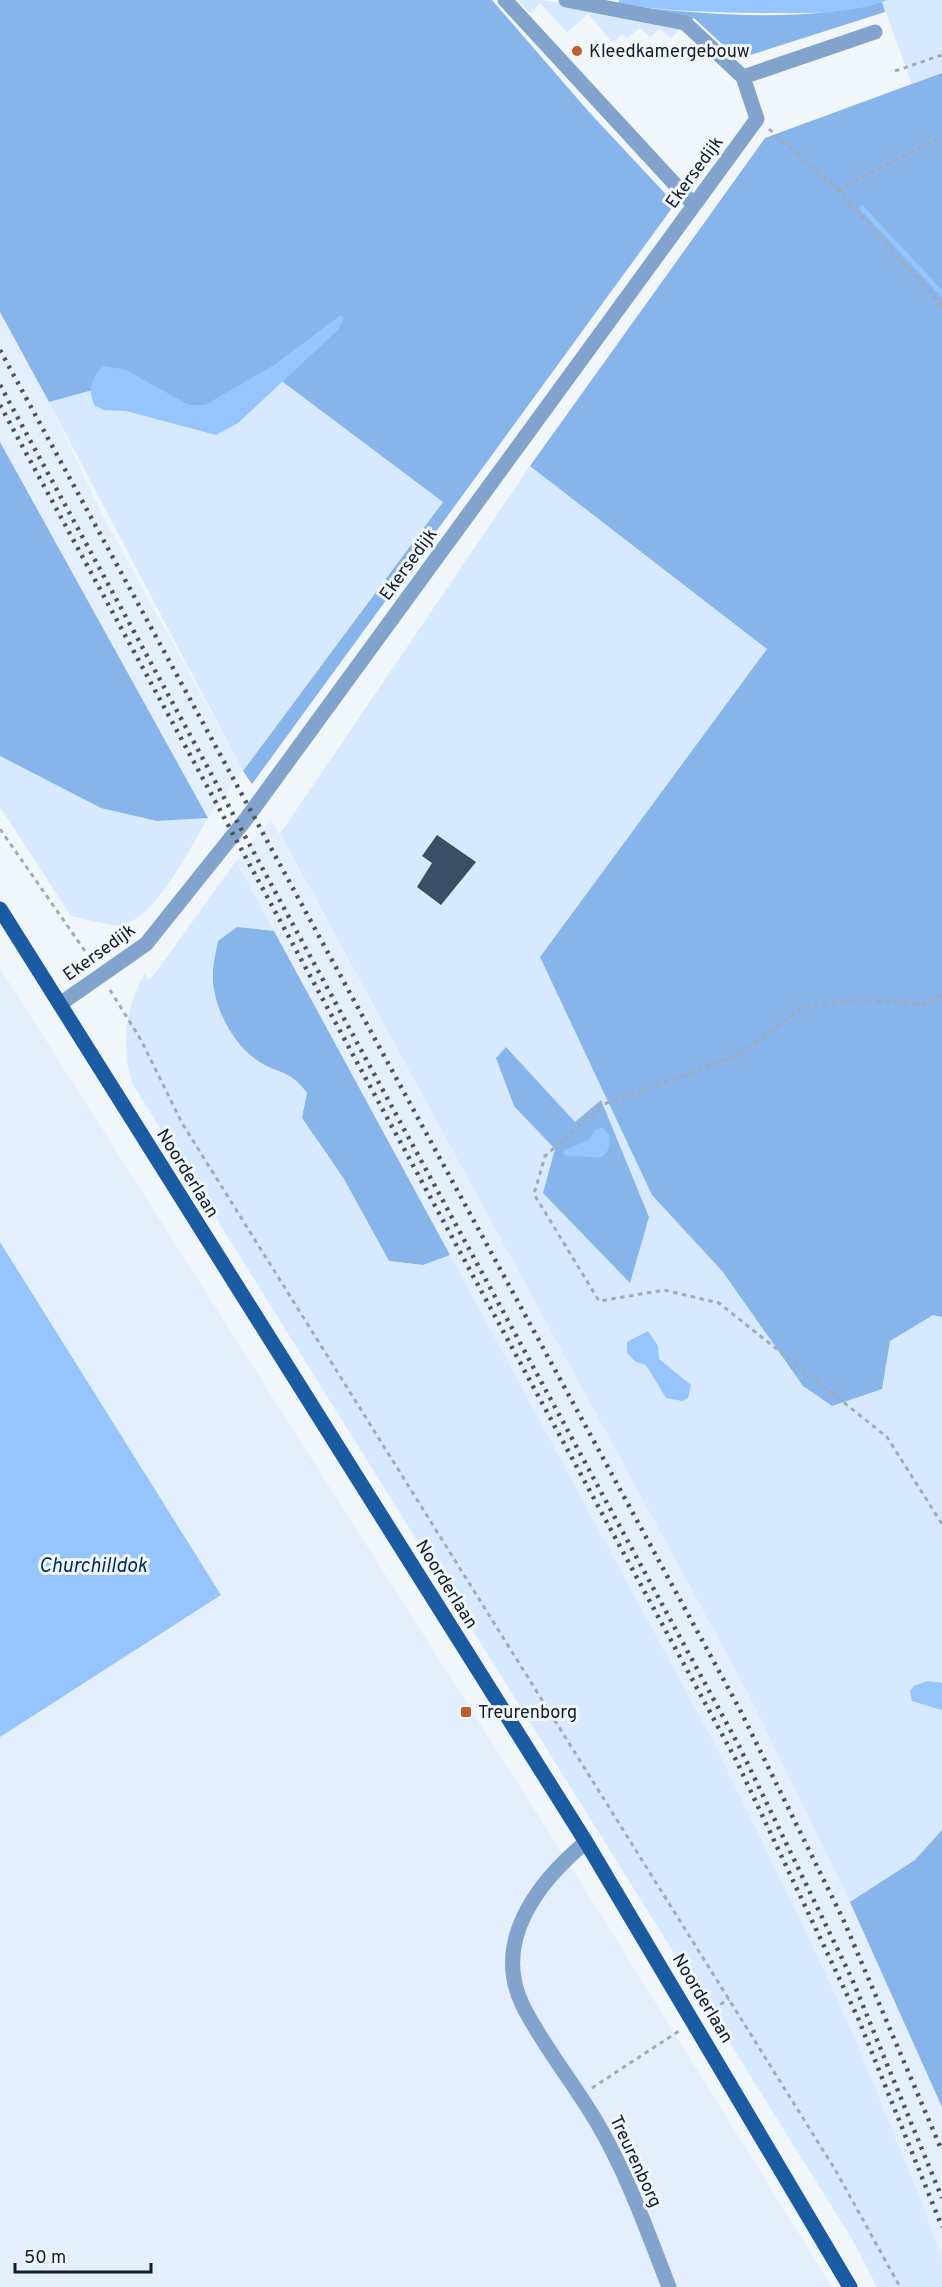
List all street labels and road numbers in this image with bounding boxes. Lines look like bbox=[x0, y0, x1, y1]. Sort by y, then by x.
street label: Ekersedijk bbox=[661, 132, 729, 214]
street label: Ekersedijk bbox=[375, 524, 443, 606]
street label: Ekersedijk bbox=[59, 919, 141, 987]
street label: Noorderlaan bbox=[150, 1125, 223, 1223]
street label: Noorderlaan bbox=[409, 1536, 482, 1634]
street label: Noorderlaan bbox=[666, 1950, 737, 2048]
street label: Treurenborg bbox=[603, 2112, 666, 2211]

